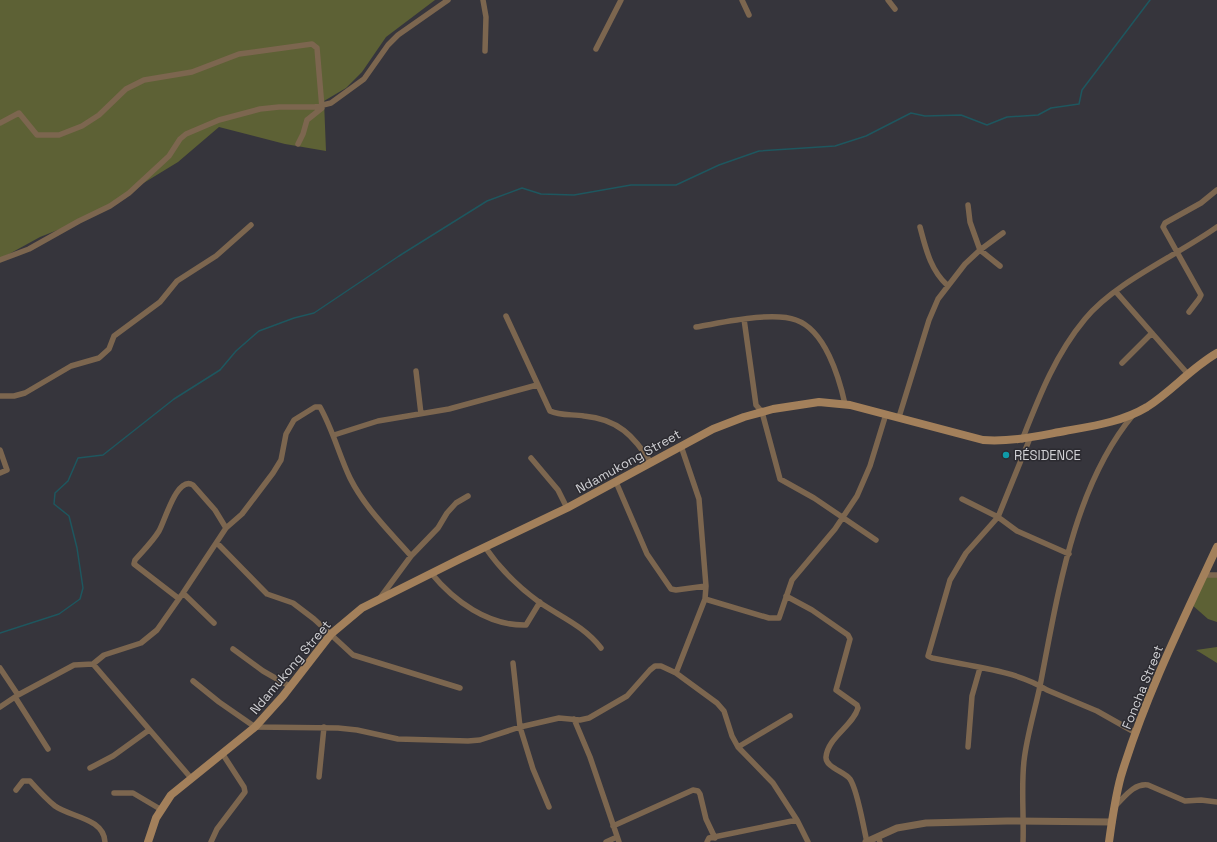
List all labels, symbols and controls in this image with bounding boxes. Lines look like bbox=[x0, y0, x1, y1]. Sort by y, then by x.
street label: Ndamukong Street bbox=[573, 425, 684, 497]
place label: RÉSIDENCE bbox=[1014, 447, 1081, 464]
marker: RÉSIDENCE bbox=[1001, 450, 1011, 460]
street label: Ndamukong Street bbox=[246, 617, 335, 718]
street label: Foncha Street bbox=[1118, 643, 1167, 732]

